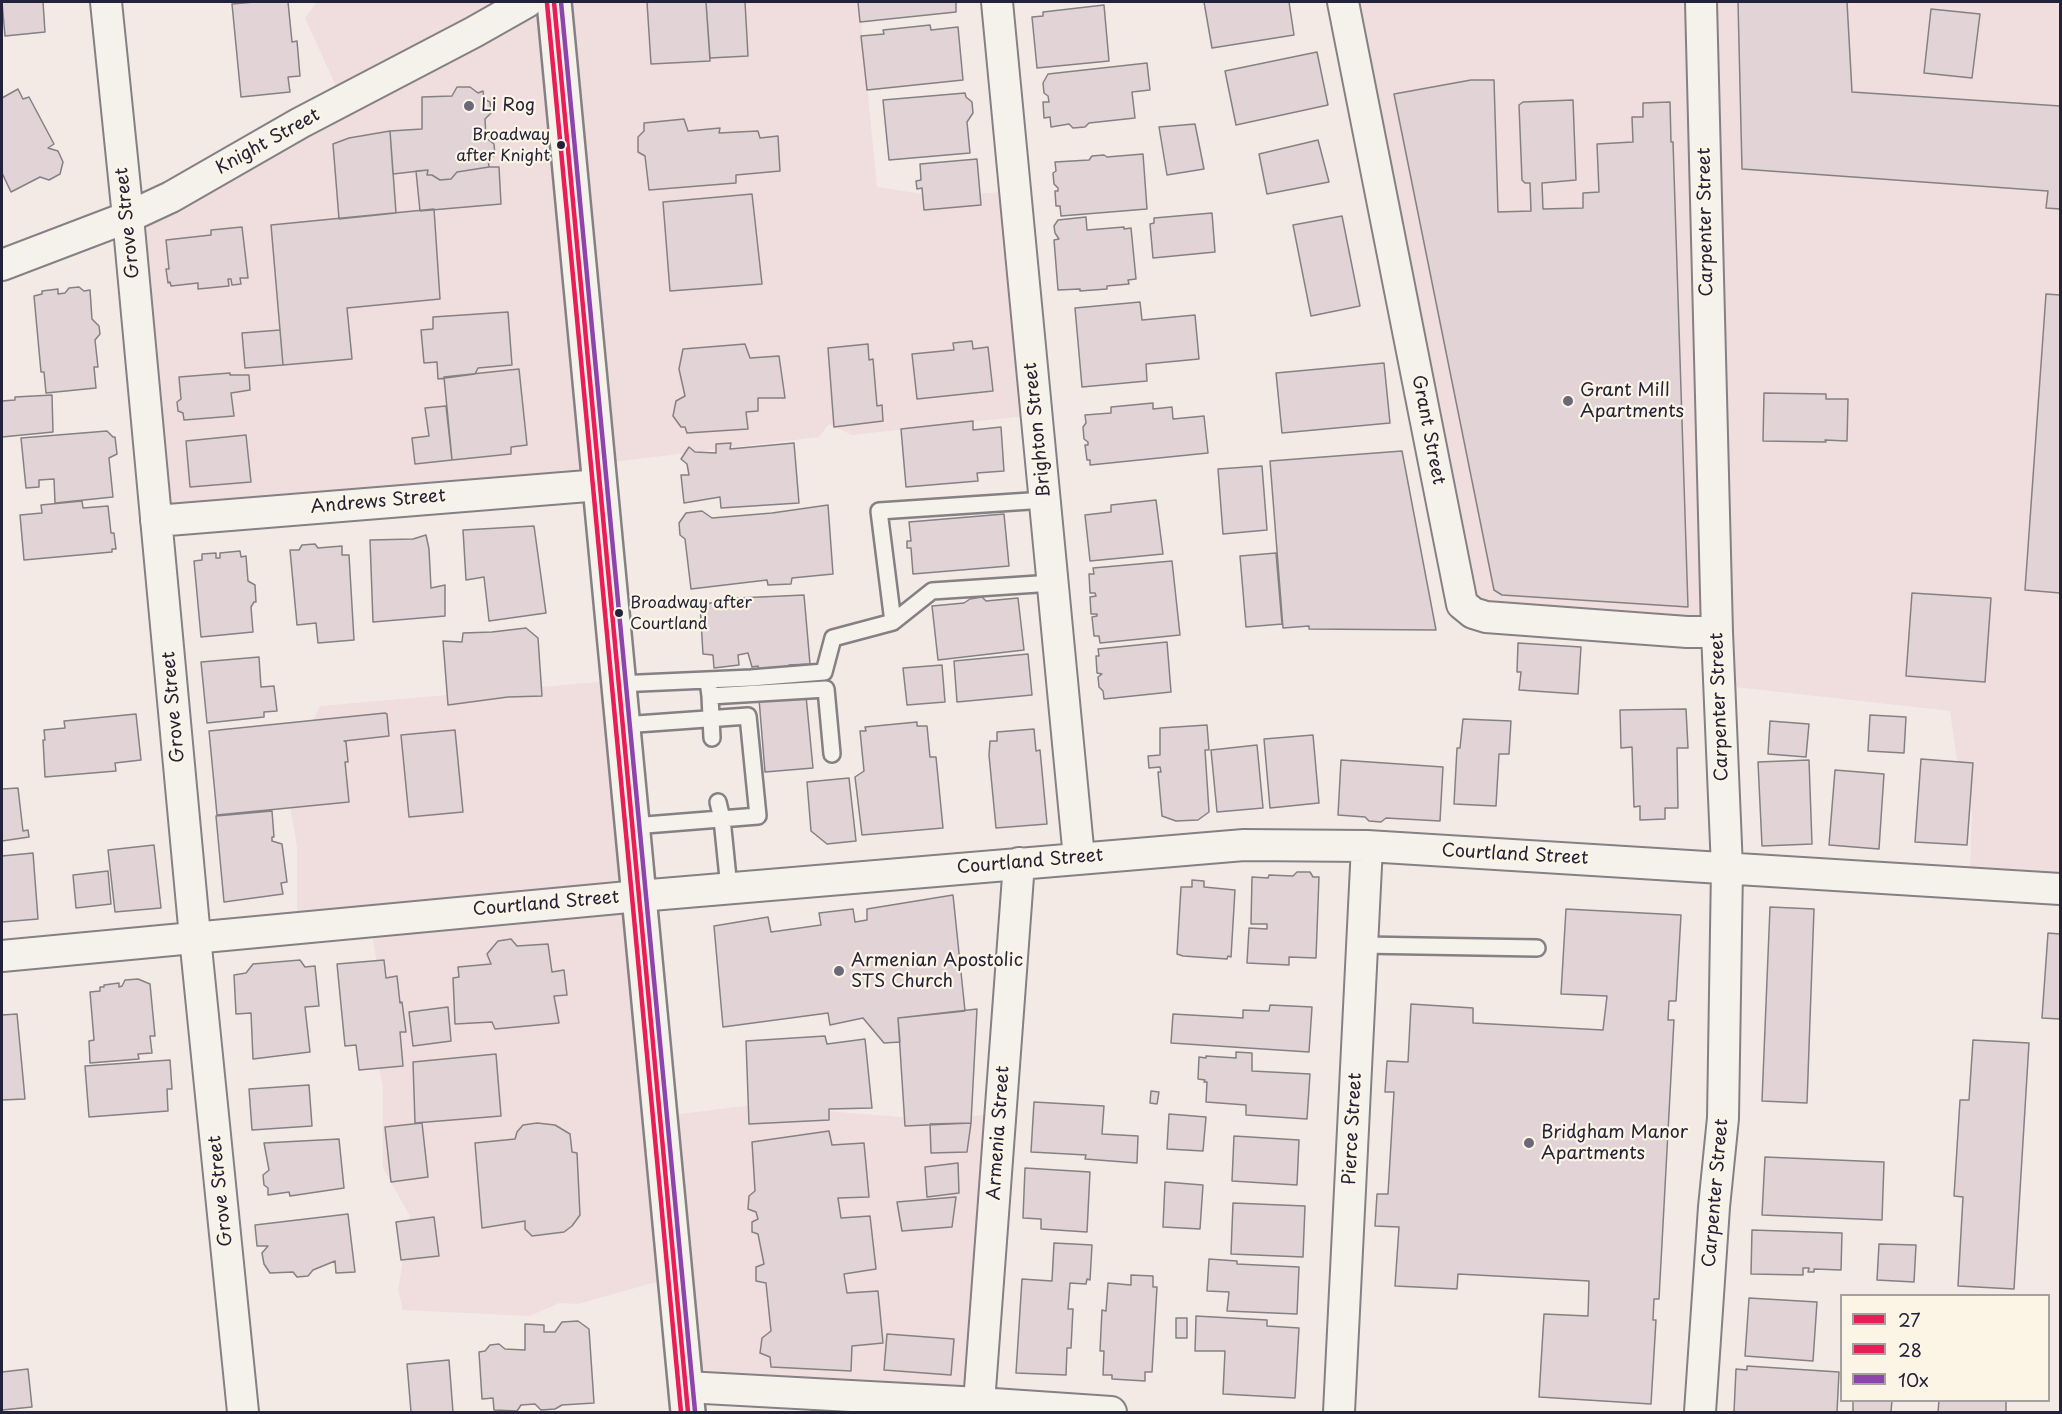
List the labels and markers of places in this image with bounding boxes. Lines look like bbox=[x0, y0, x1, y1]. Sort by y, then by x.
place label: Li Rog bbox=[481, 95, 535, 117]
marker: Li Rog bbox=[462, 99, 476, 113]
place label: Broadway after Knight bbox=[456, 126, 550, 164]
marker: Broadway after Knight bbox=[555, 139, 567, 151]
place label: Grant Mill Apartments bbox=[1580, 380, 1684, 422]
marker: Grant Mill Apartments bbox=[1561, 394, 1575, 408]
place label: Broadway after Courtland bbox=[630, 594, 752, 632]
marker: Broadway after Courtland bbox=[613, 607, 625, 619]
place label: Armenian Apostolic STS Church bbox=[851, 950, 1023, 992]
marker: Armenian Apostolic STS Church bbox=[832, 964, 846, 978]
place label: Bridgham Manor Apartments bbox=[1541, 1122, 1688, 1164]
marker: Bridgham Manor Apartments bbox=[1522, 1136, 1536, 1150]

